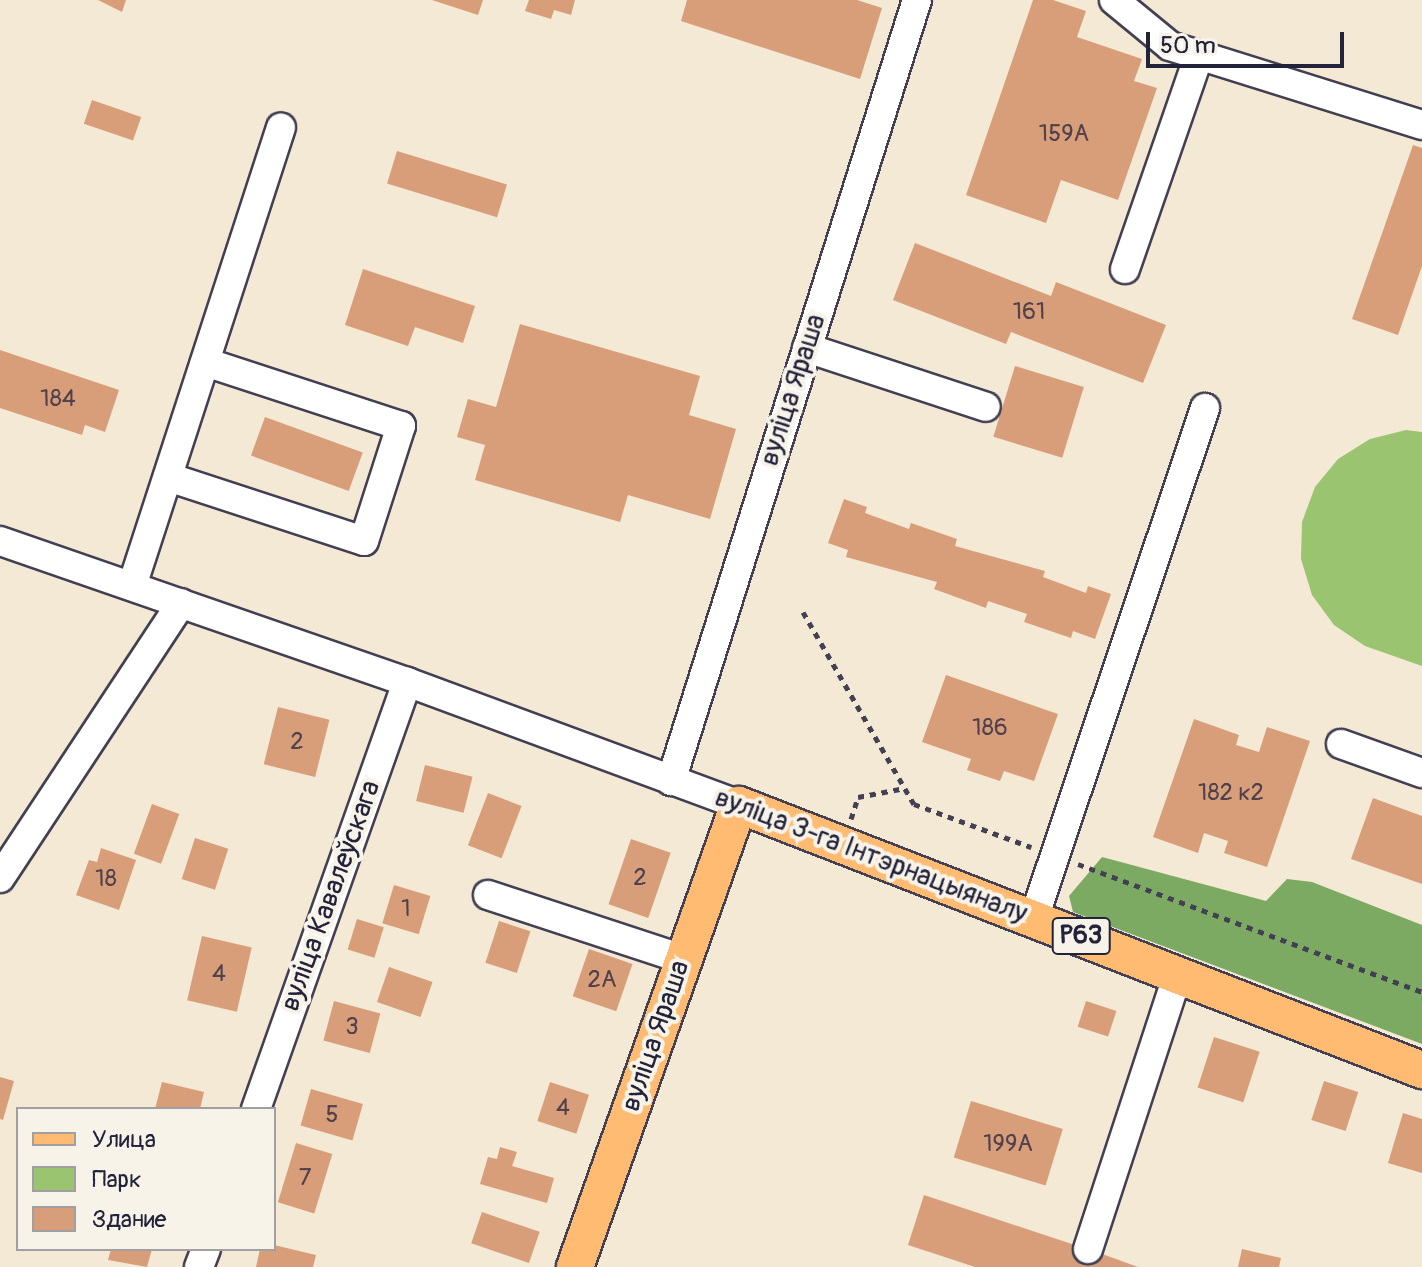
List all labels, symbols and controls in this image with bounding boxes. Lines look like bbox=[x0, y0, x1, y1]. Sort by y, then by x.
scale bar bbox=[1150, 16, 1348, 66]
text: 50 m bbox=[1160, 31, 1216, 60]
house number: 159А bbox=[1039, 120, 1089, 148]
house number: 161 bbox=[1013, 298, 1045, 326]
street label: вуліца Яраша bbox=[753, 310, 833, 470]
house number: 184 bbox=[40, 385, 76, 413]
house number: 186 bbox=[972, 714, 1008, 742]
house number: 2 bbox=[290, 728, 304, 756]
street label: вуліца Кавалеўскага bbox=[274, 776, 388, 1016]
house number: 182 к2 bbox=[1198, 779, 1264, 807]
street label: вуліца 3-га Інтэрнацыяналу bbox=[710, 781, 1032, 931]
house number: 2 bbox=[633, 864, 647, 892]
house number: 18 bbox=[95, 865, 117, 893]
house number: 1 bbox=[401, 895, 411, 923]
road number: Р63 bbox=[1051, 914, 1111, 958]
street label: вуліца Яраша bbox=[614, 956, 698, 1116]
house number: 4 bbox=[212, 960, 226, 988]
house number: 2А bbox=[588, 966, 616, 994]
house number: 3 bbox=[345, 1013, 359, 1041]
house number: 4 bbox=[556, 1094, 570, 1122]
house number: 5 bbox=[325, 1101, 339, 1129]
legend bbox=[16, 1107, 276, 1251]
text: Улица bbox=[92, 1125, 156, 1154]
house number: 199А bbox=[983, 1130, 1033, 1158]
house number: 7 bbox=[299, 1164, 311, 1192]
text: Парк bbox=[92, 1165, 141, 1194]
text: Здание bbox=[92, 1205, 166, 1234]

